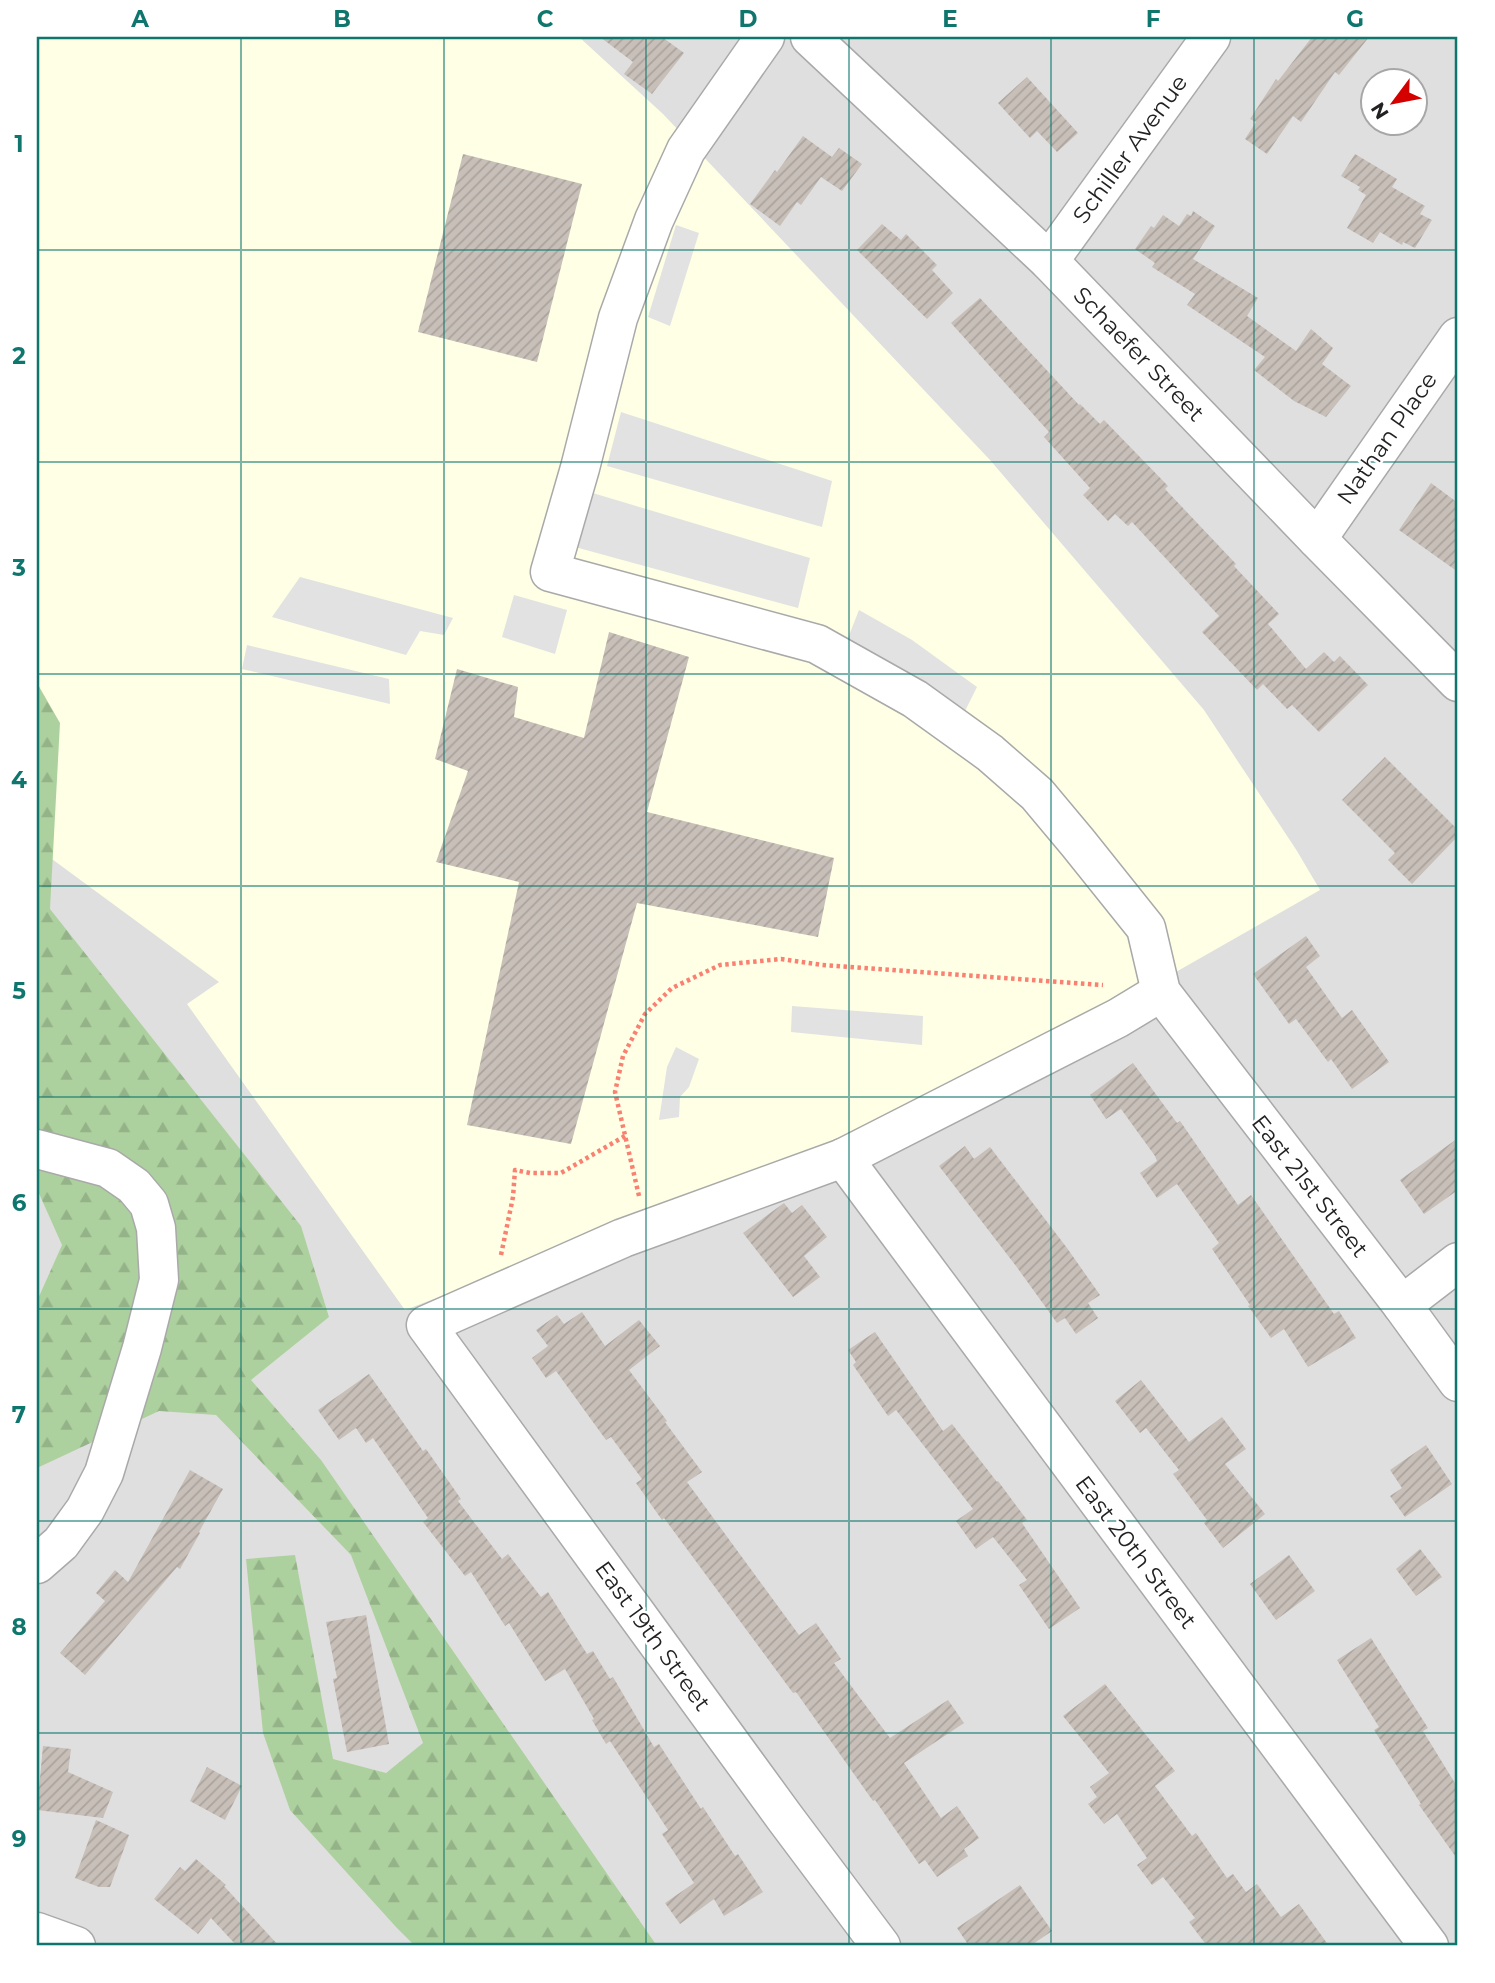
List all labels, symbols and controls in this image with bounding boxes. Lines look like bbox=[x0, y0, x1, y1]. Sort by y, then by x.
text: A bbox=[130, 5, 149, 33]
text: B bbox=[333, 5, 351, 33]
text: C bbox=[537, 5, 554, 33]
text: D bbox=[739, 5, 758, 33]
text: E bbox=[942, 5, 958, 33]
text: F bbox=[1146, 5, 1161, 33]
text: G bbox=[1346, 5, 1364, 33]
north arrow bbox=[1358, 66, 1428, 136]
street label: Schiller Avenue bbox=[1067, 69, 1193, 229]
text: N bbox=[1366, 98, 1394, 123]
text: 1 bbox=[14, 130, 24, 158]
street label: Schaefer Street bbox=[1068, 281, 1210, 427]
text: 2 bbox=[12, 342, 26, 370]
street label: Nathan Place bbox=[1331, 366, 1443, 510]
text: 3 bbox=[11, 554, 26, 582]
text: 4 bbox=[11, 766, 27, 794]
text: 5 bbox=[12, 977, 26, 1005]
street label: East 21st Street bbox=[1246, 1109, 1374, 1263]
text: 6 bbox=[12, 1189, 27, 1217]
text: 7 bbox=[12, 1401, 26, 1429]
street label: East 20th Street bbox=[1069, 1470, 1203, 1634]
street label: East 19th Street bbox=[589, 1556, 717, 1716]
text: 8 bbox=[11, 1613, 27, 1641]
text: 9 bbox=[12, 1825, 26, 1853]

